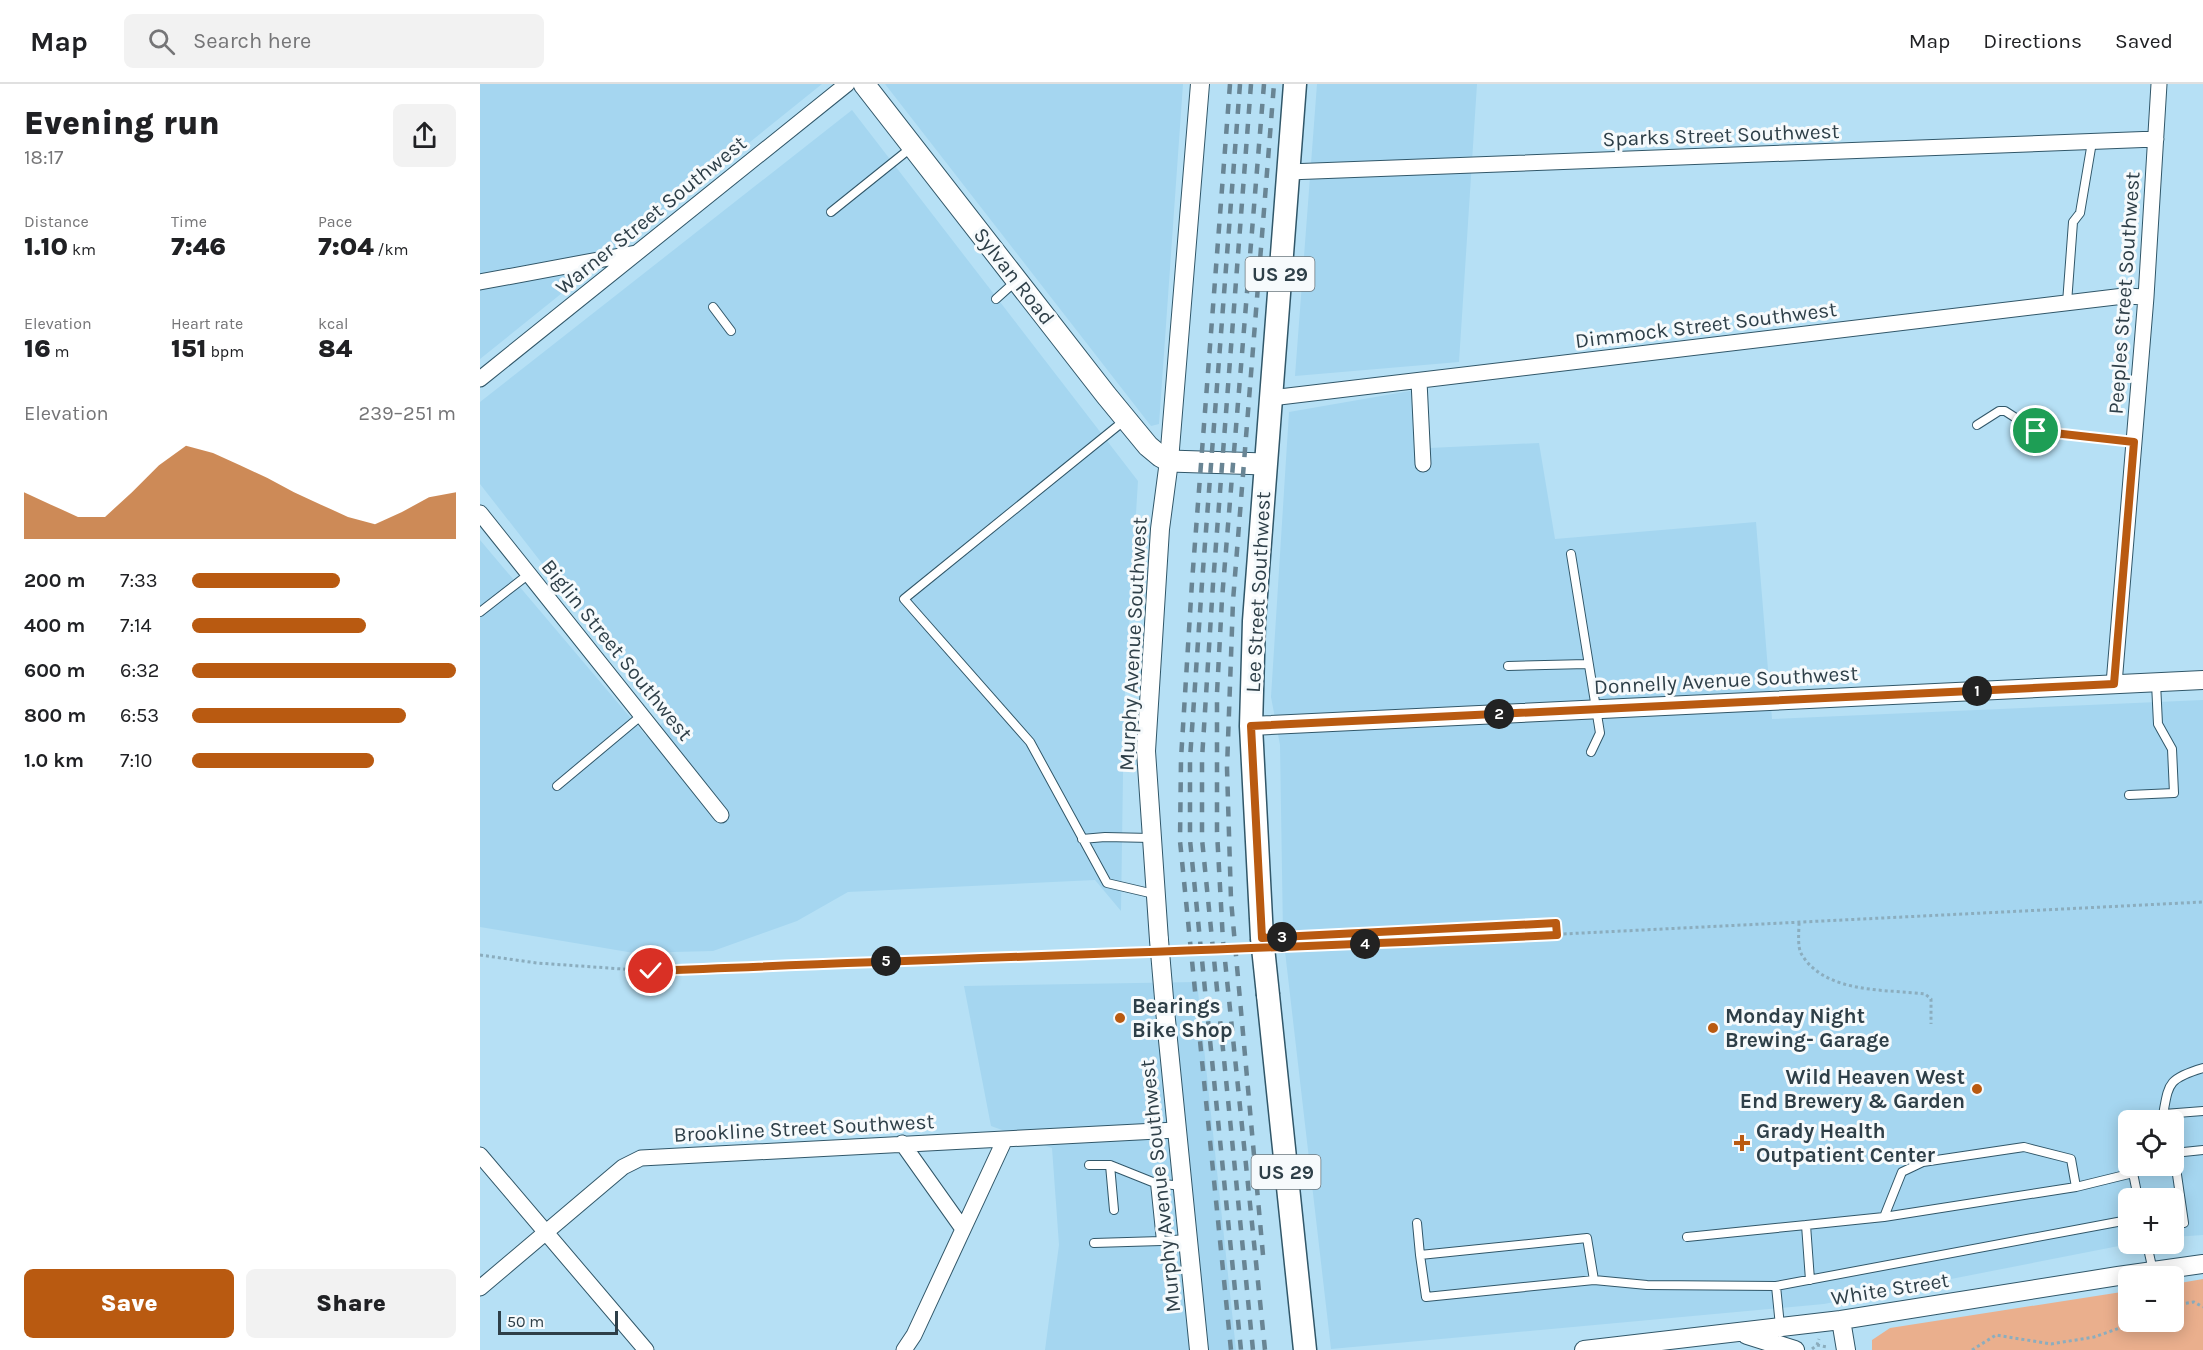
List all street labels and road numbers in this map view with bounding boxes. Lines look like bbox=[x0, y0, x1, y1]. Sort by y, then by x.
street label: Sparks Street Southwest bbox=[1602, 119, 1840, 151]
street label: Warner Street Southwest bbox=[551, 131, 751, 299]
street label: Peeples Street Southwest bbox=[2104, 171, 2144, 415]
street label: Sylvan Road bbox=[969, 223, 1059, 329]
road number: US 29 bbox=[1246, 257, 1314, 291]
street label: Dimmock Street Southwest bbox=[1574, 297, 1838, 353]
street label: Lee Street Southwest bbox=[1241, 491, 1275, 693]
street label: Murphy Avenue Southwest bbox=[1114, 516, 1152, 772]
street label: Biglin Street Southwest bbox=[537, 555, 697, 745]
street label: Donnelly Avenue Southwest bbox=[1593, 661, 1859, 699]
street label: Murphy Avenue Southwest bbox=[1135, 1058, 1185, 1314]
street label: Brookline Street Southwest bbox=[673, 1109, 935, 1147]
road number: US 29 bbox=[1252, 1155, 1320, 1189]
street label: White Street bbox=[1829, 1268, 1951, 1310]

